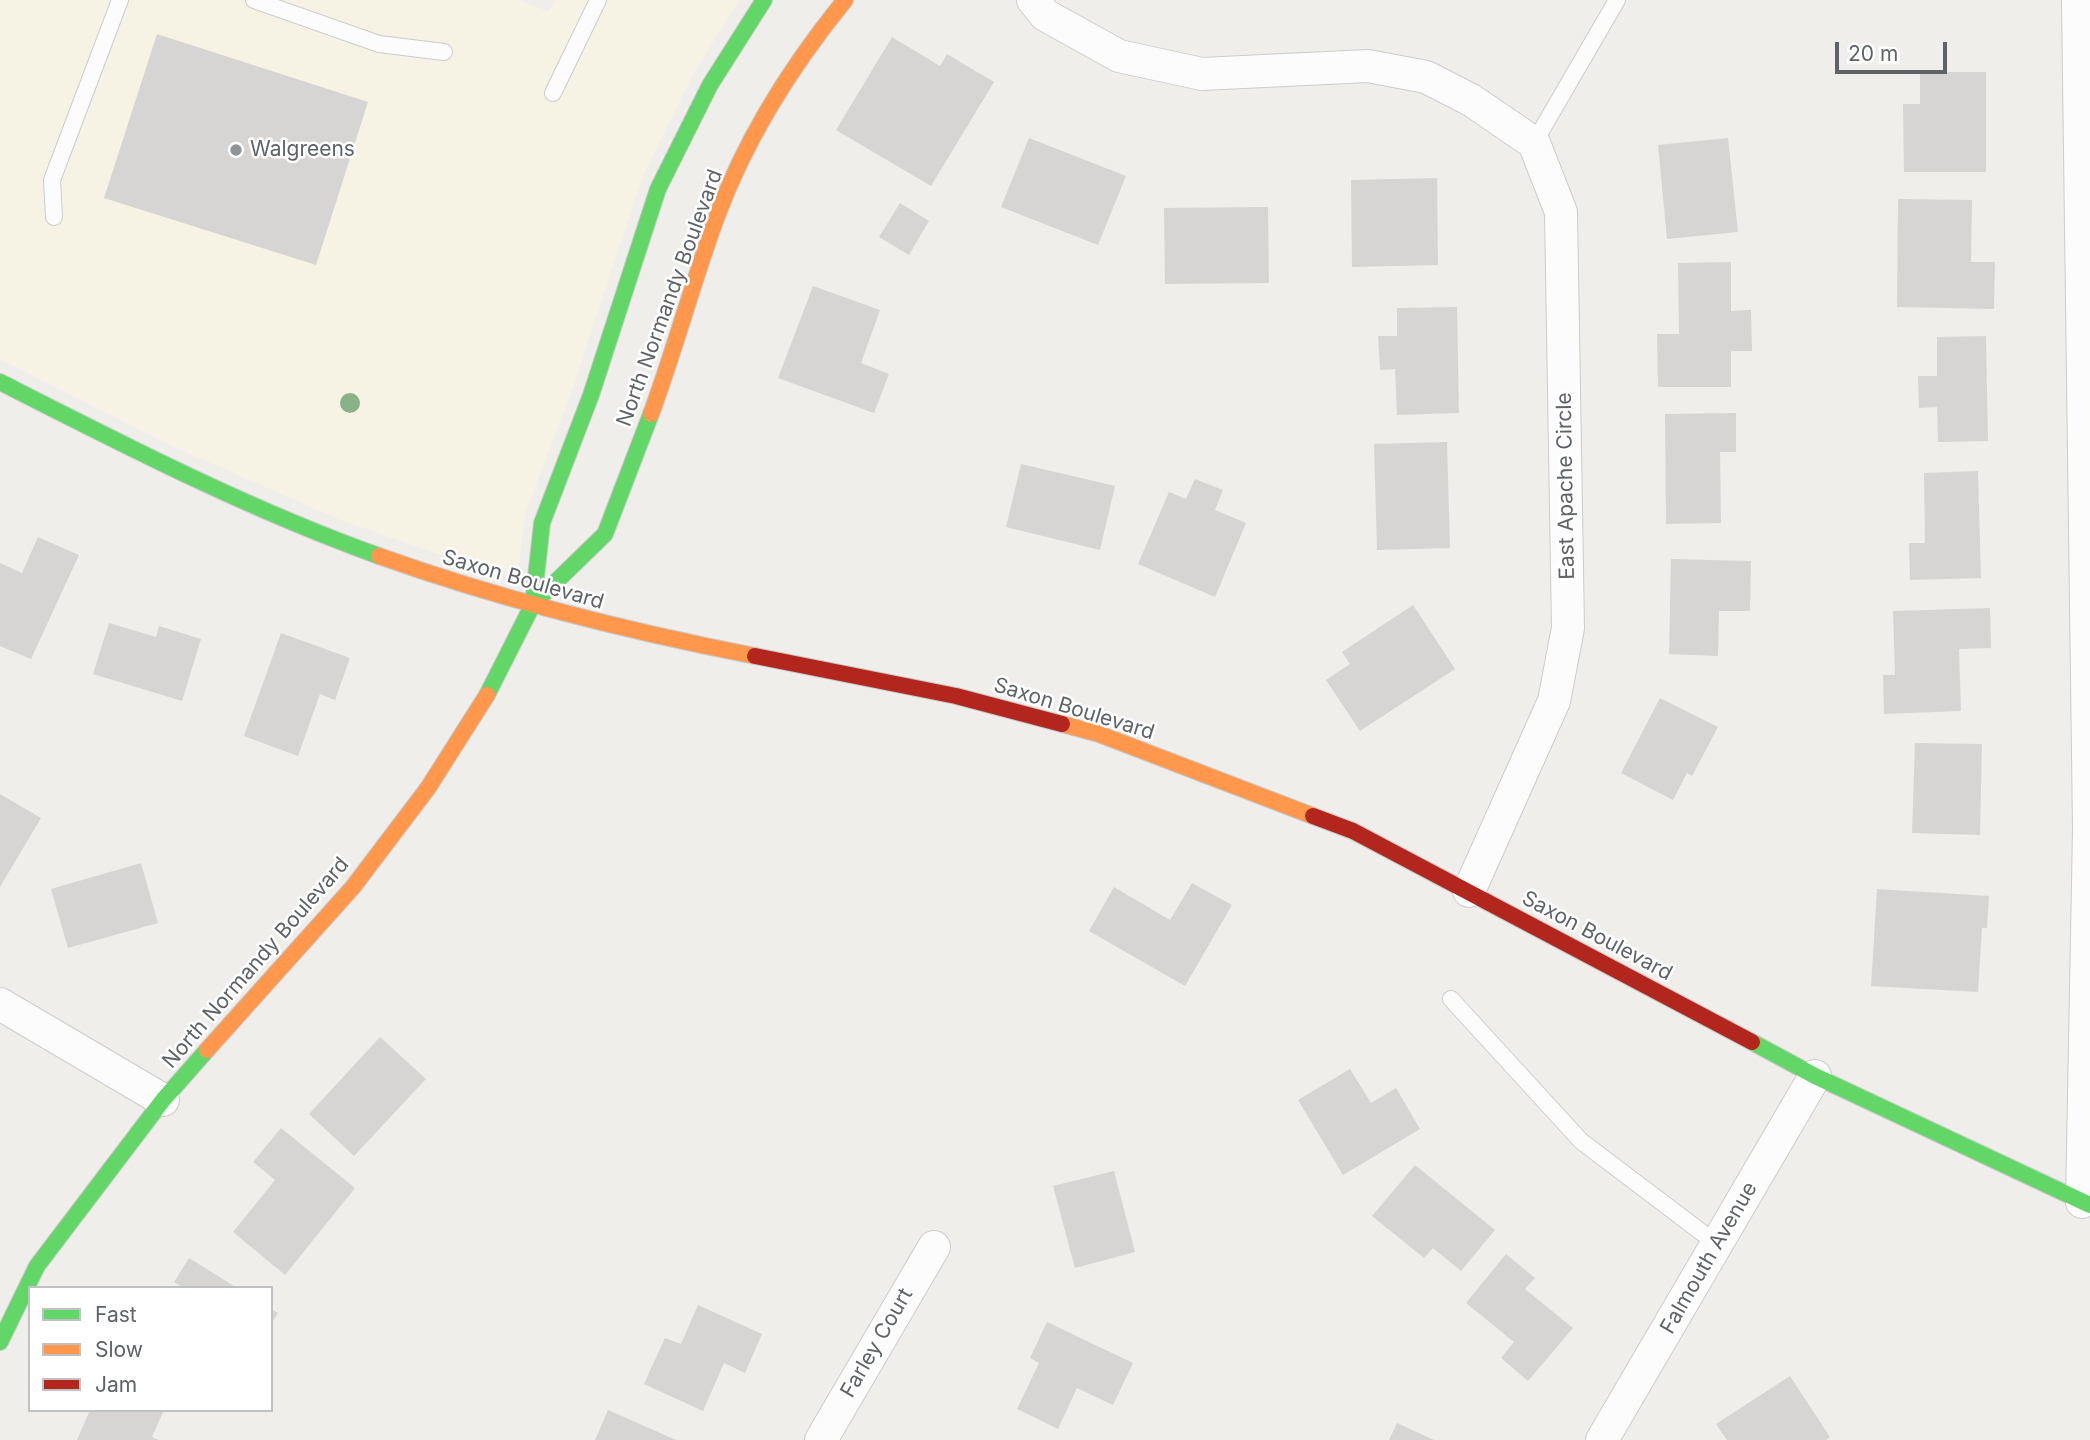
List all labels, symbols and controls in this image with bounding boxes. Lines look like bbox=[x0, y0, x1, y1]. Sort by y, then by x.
scale bar bbox=[1838, 28, 1950, 72]
text: 20 m bbox=[1848, 41, 1898, 66]
place label: Walgreens bbox=[250, 137, 355, 163]
marker: Walgreens bbox=[228, 142, 244, 158]
street label: North Normandy Boulevard bbox=[612, 166, 728, 430]
street label: East Apache Circle bbox=[1552, 392, 1580, 580]
street label: Saxon Boulevard bbox=[439, 545, 607, 615]
street label: Saxon Boulevard bbox=[991, 673, 1157, 745]
street label: North Normandy Boulevard bbox=[157, 852, 355, 1074]
street label: Saxon Boulevard bbox=[1517, 886, 1677, 986]
street label: Falmouth Avenue bbox=[1655, 1178, 1763, 1338]
street label: Farley Court bbox=[836, 1284, 918, 1402]
legend bbox=[28, 1286, 273, 1412]
text: Fast bbox=[95, 1302, 137, 1327]
text: Slow bbox=[95, 1337, 143, 1362]
text: Jam bbox=[95, 1372, 137, 1397]

